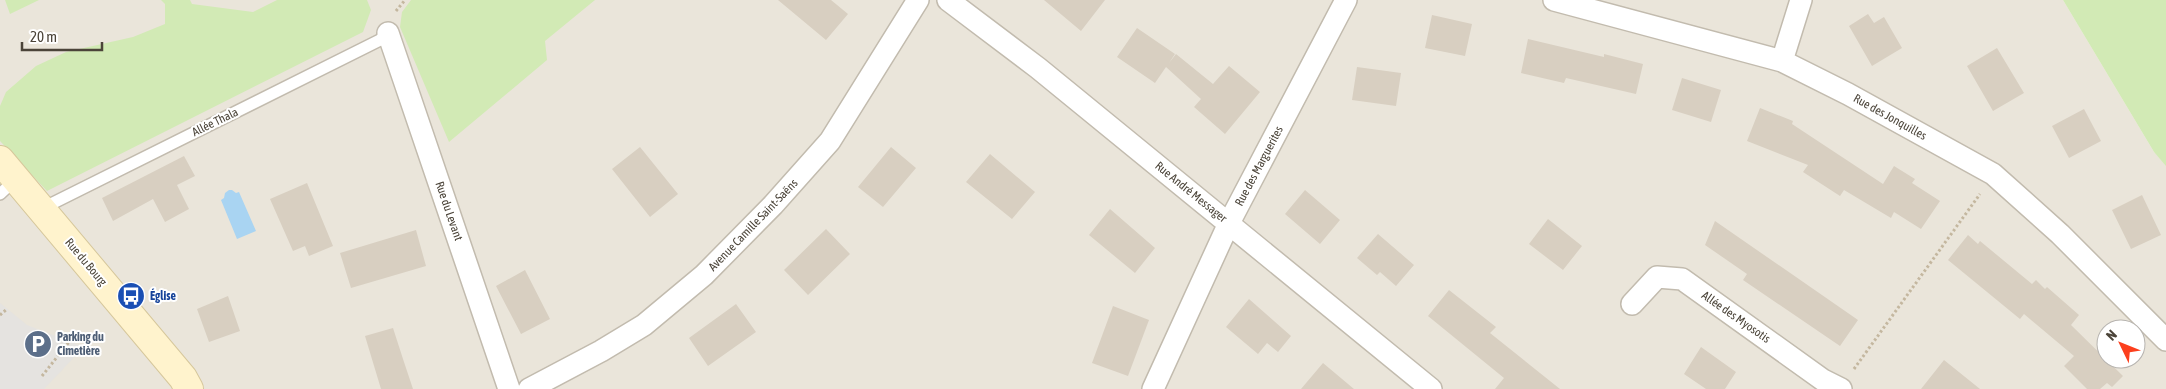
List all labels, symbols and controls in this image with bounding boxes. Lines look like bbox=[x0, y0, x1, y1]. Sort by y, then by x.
scale bar bbox=[22, 20, 102, 52]
text: 20 m bbox=[30, 28, 57, 45]
street label: Rue des Jonquilles bbox=[1851, 91, 1929, 143]
street label: Allée Thala bbox=[190, 105, 240, 139]
street label: Rue des Marguerites bbox=[1232, 124, 1286, 208]
street label: Rue André Messager bbox=[1152, 159, 1230, 226]
street label: Avenue Camille Saint-Saëns bbox=[705, 176, 801, 274]
street label: Rue du Levant bbox=[432, 180, 466, 243]
street label: Rue du Bourg bbox=[62, 235, 110, 289]
bus stop icon: Église bbox=[116, 281, 146, 311]
place label: Église bbox=[150, 288, 176, 303]
street label: Allée des Myosotis bbox=[1699, 288, 1773, 346]
north arrow bbox=[2096, 319, 2146, 369]
text: N bbox=[2103, 327, 2120, 344]
parking icon: Parking du Cimetière bbox=[23, 329, 53, 359]
place label: Parking du Cimetière bbox=[57, 330, 104, 358]

